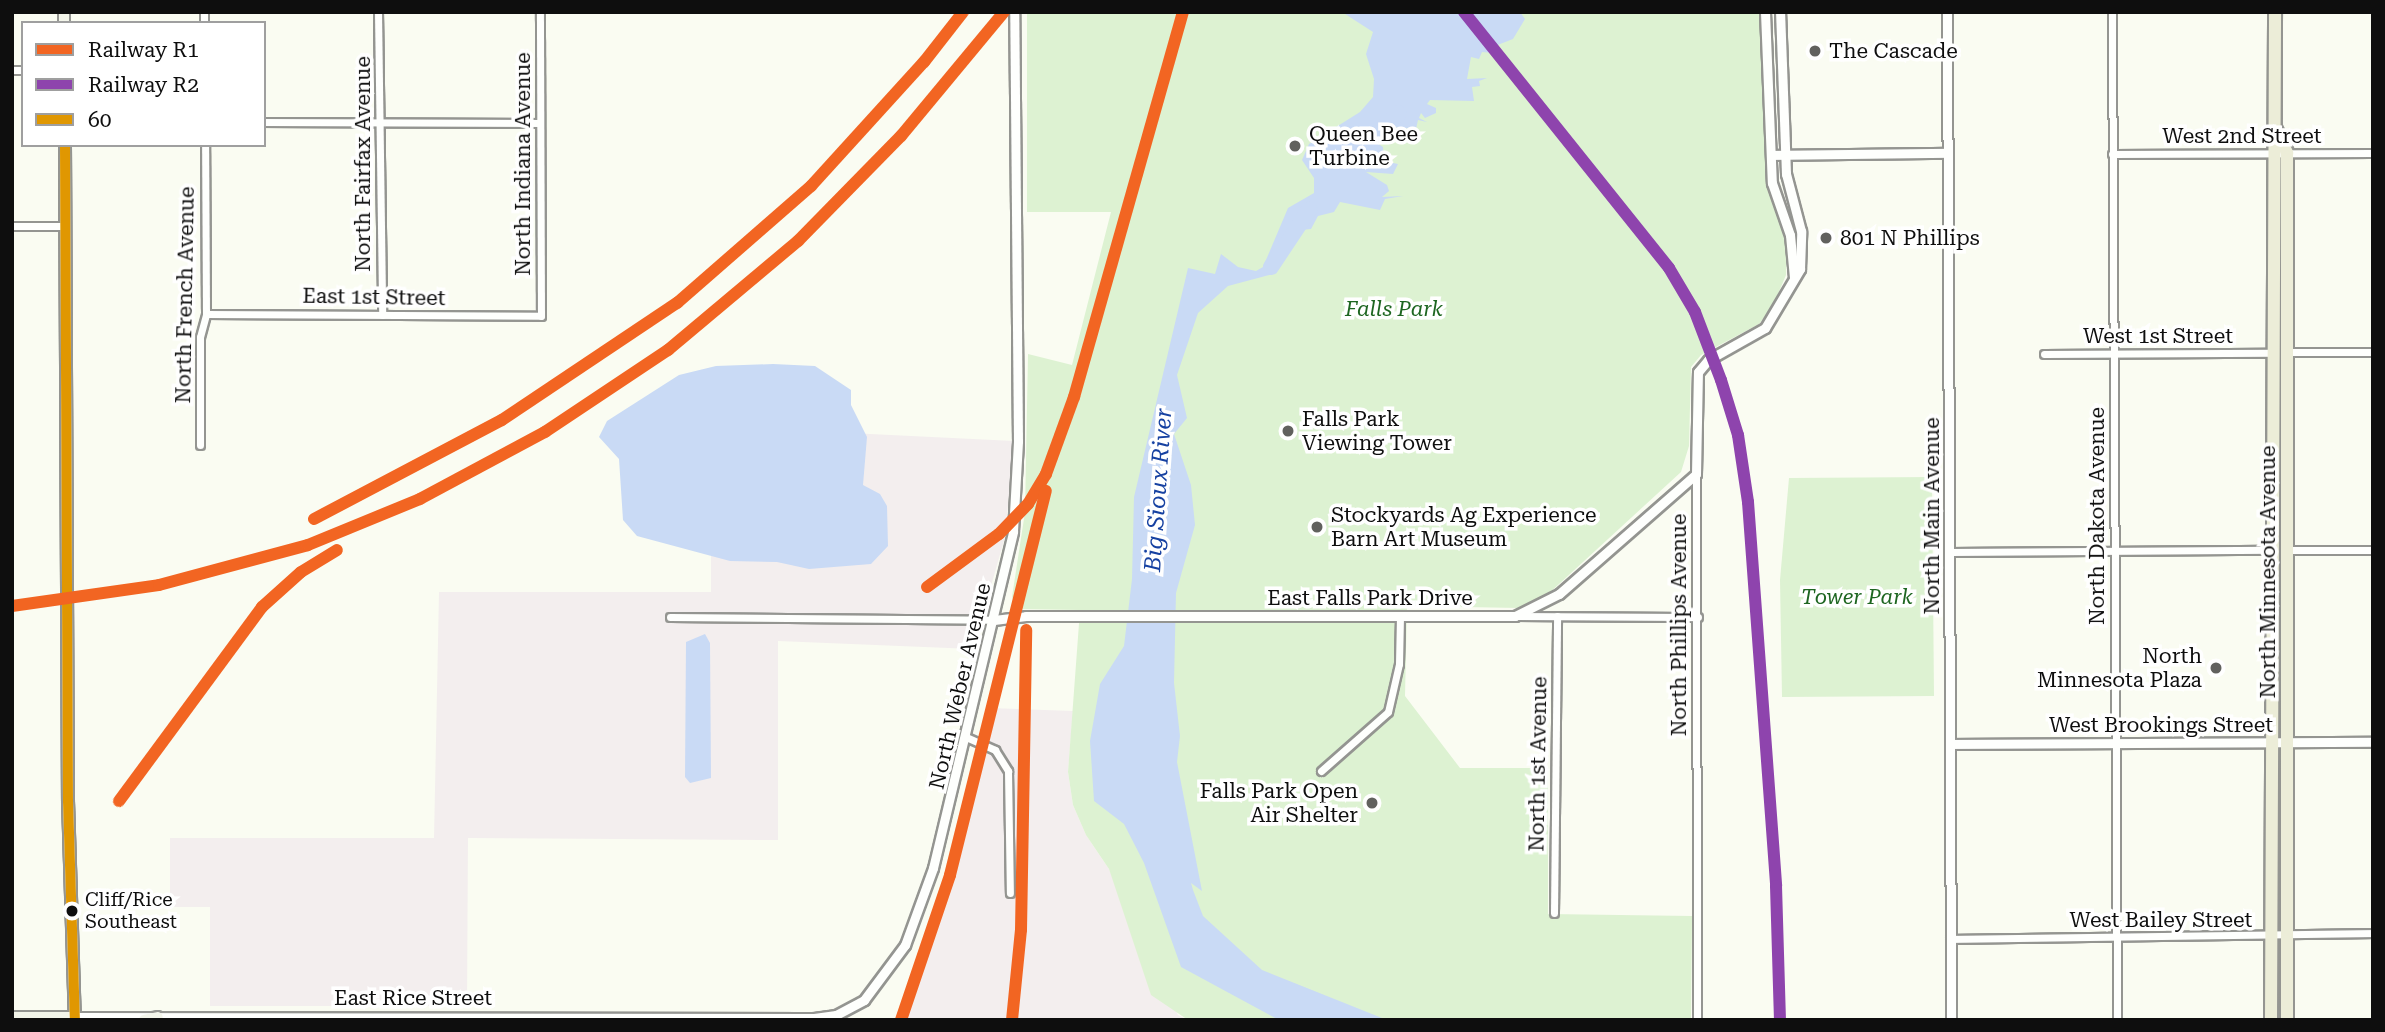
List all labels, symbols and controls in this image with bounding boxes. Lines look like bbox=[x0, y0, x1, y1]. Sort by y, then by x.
legend bbox=[21, 21, 266, 147]
text: Railway R1 bbox=[88, 38, 199, 62]
place label: The Cascade bbox=[1829, 38, 1958, 64]
marker: The Cascade bbox=[1807, 43, 1823, 59]
street label: North Indiana Avenue bbox=[510, 52, 536, 276]
street label: North Fairfax Avenue bbox=[350, 56, 376, 272]
text: Railway R2 bbox=[88, 73, 199, 97]
text: 60 bbox=[88, 108, 112, 132]
place label: Queen Bee Turbine bbox=[1309, 121, 1418, 171]
street label: West 2nd Street bbox=[2162, 123, 2322, 149]
marker: Queen Bee Turbine bbox=[1287, 138, 1303, 154]
street label: North French Avenue bbox=[171, 186, 199, 404]
place label: 801 N Phillips bbox=[1840, 225, 1980, 251]
marker: 801 N Phillips bbox=[1818, 230, 1834, 246]
street label: East 1st Street bbox=[302, 283, 446, 311]
park label: Falls Park bbox=[1345, 296, 1443, 322]
street label: West 1st Street bbox=[2083, 323, 2233, 349]
place label: Falls Park Viewing Tower bbox=[1302, 406, 1452, 456]
water label: Big Sioux River bbox=[1140, 407, 1178, 573]
street label: North Dakota Avenue bbox=[2084, 407, 2110, 625]
street label: North Main Avenue bbox=[1919, 417, 1945, 615]
marker: Falls Park Viewing Tower bbox=[1280, 423, 1296, 439]
street label: North Minnesota Avenue bbox=[2255, 446, 2281, 698]
place label: Stockyards Ag Experience Barn Art Museum bbox=[1331, 502, 1596, 552]
street label: North Phillips Avenue bbox=[1666, 514, 1692, 736]
marker: Stockyards Ag Experience Barn Art Museum bbox=[1309, 519, 1325, 535]
street label: North Weber Avenue bbox=[924, 580, 996, 792]
park label: Tower Park bbox=[1801, 584, 1913, 610]
street label: East Falls Park Drive bbox=[1267, 585, 1473, 611]
place label: North Minnesota Plaza bbox=[2037, 643, 2202, 693]
marker: North Minnesota Plaza bbox=[2208, 660, 2224, 676]
street label: North 1st Avenue bbox=[1524, 676, 1552, 852]
street label: West Brookings Street bbox=[2049, 712, 2273, 738]
place label: Falls Park Open Air Shelter bbox=[1200, 778, 1358, 828]
marker: Falls Park Open Air Shelter bbox=[1364, 795, 1380, 811]
place label: Cliff/Rice Southeast bbox=[85, 889, 177, 933]
marker: Cliff/Rice Southeast bbox=[65, 904, 79, 918]
street label: West Bailey Street bbox=[2070, 907, 2252, 933]
street label: East Rice Street bbox=[334, 985, 492, 1011]

